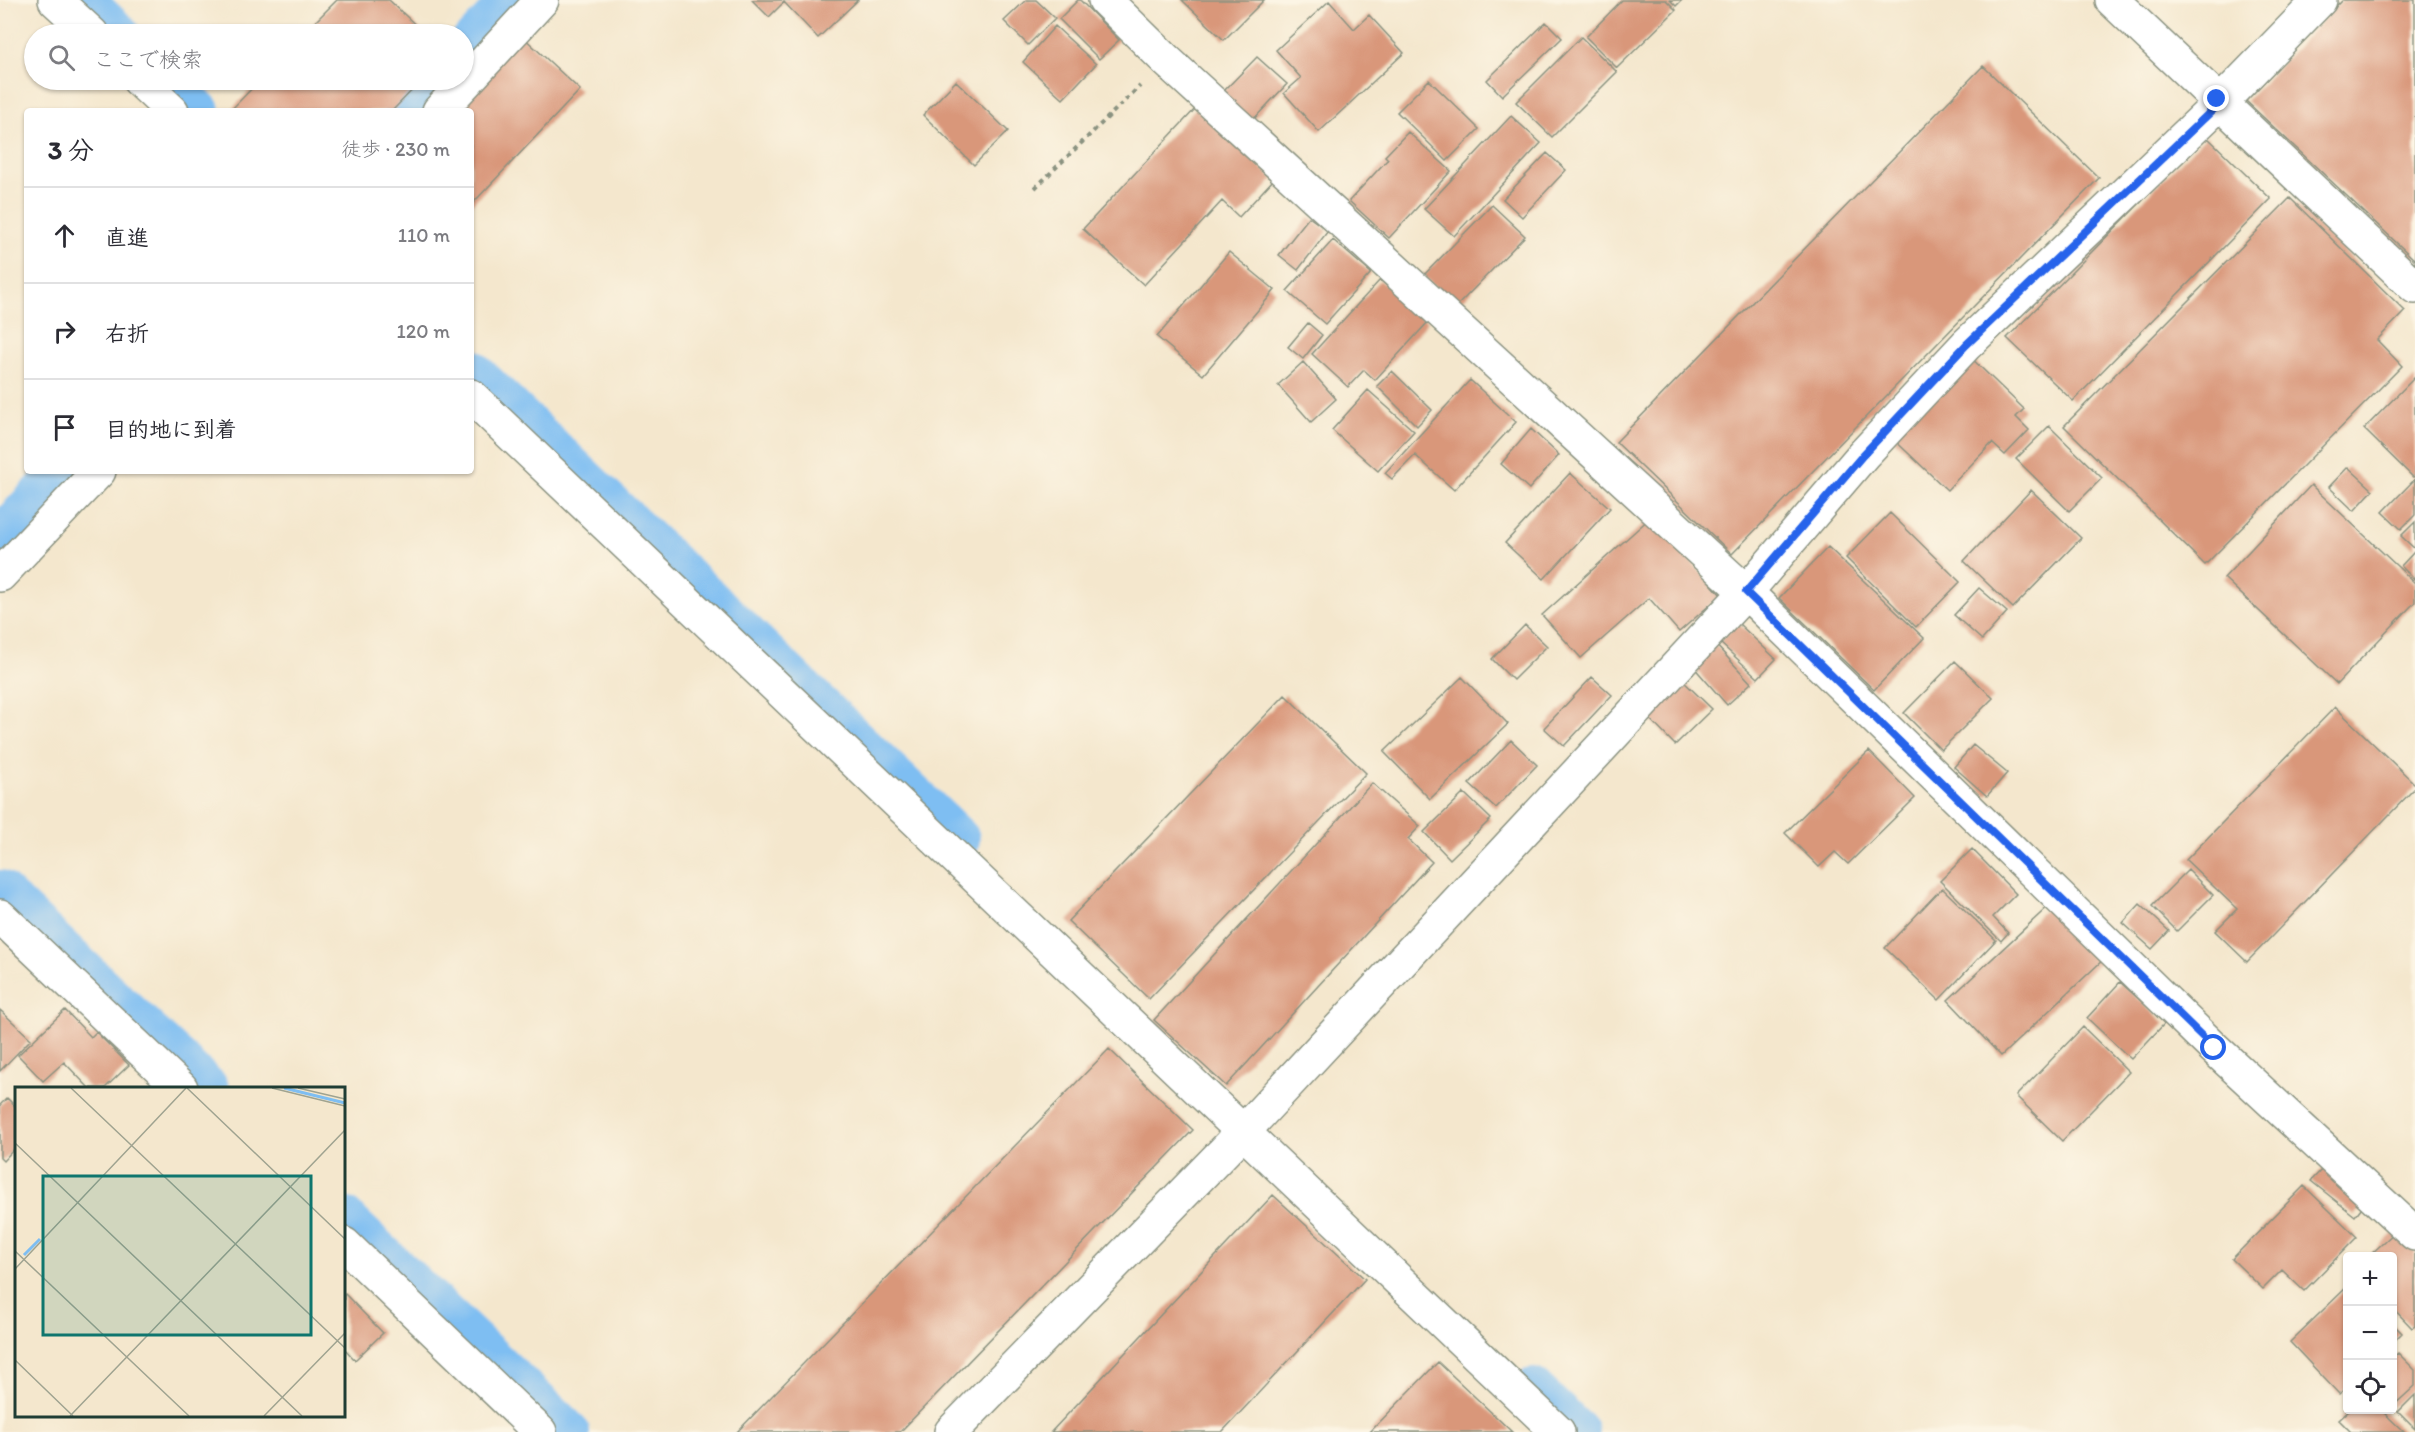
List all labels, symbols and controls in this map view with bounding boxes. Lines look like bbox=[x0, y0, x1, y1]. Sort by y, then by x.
search box bbox=[24, 24, 474, 90]
icon: search bbox=[45, 41, 78, 74]
text: ここで検索 bbox=[93, 46, 203, 73]
route end bbox=[2203, 85, 2229, 111]
text: 3 分 bbox=[48, 134, 94, 166]
text: 徒歩 · 230 m bbox=[341, 137, 450, 161]
icon: ahead bbox=[48, 219, 81, 252]
text: 110 m bbox=[398, 223, 450, 247]
text: 直進 bbox=[105, 224, 149, 251]
icon: right bbox=[48, 315, 81, 348]
text: 120 m bbox=[397, 319, 450, 343]
text: 右折 bbox=[105, 320, 149, 347]
icon: arrive bbox=[48, 411, 81, 444]
text: 目的地に到着 bbox=[105, 416, 237, 443]
route start bbox=[2200, 1034, 2226, 1060]
inset map bbox=[15, 1087, 345, 1417]
map controls bbox=[2343, 1252, 2397, 1414]
button: + bbox=[2343, 1252, 2397, 1306]
button: − bbox=[2343, 1306, 2397, 1360]
button: locate bbox=[2343, 1360, 2397, 1414]

